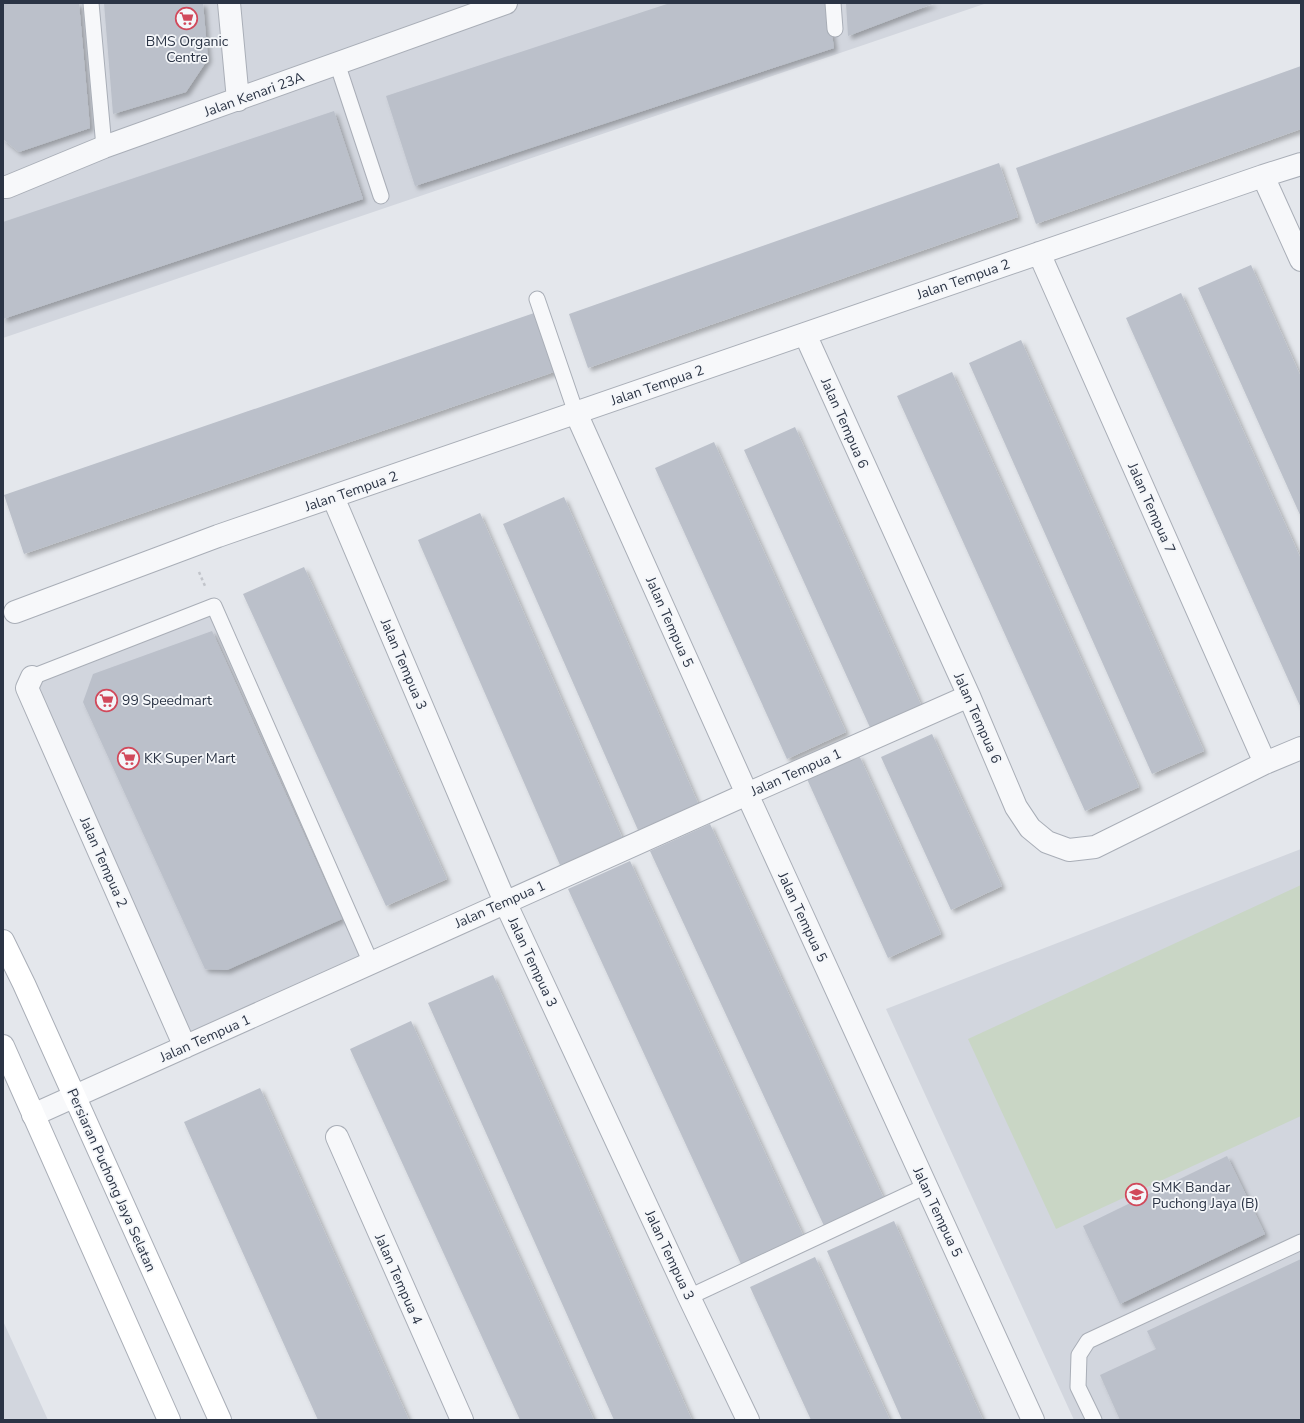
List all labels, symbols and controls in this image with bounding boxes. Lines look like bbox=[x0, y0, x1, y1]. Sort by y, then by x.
supermarket icon: BMS Organic Centre bbox=[174, 6, 200, 32]
place label: BMS Organic Centre bbox=[146, 32, 229, 67]
street label: Jalan Kenari 23A bbox=[200, 68, 307, 122]
street label: Jalan Tempua 2 bbox=[913, 255, 1012, 305]
street label: Jalan Tempua 2 bbox=[607, 361, 706, 411]
street label: Jalan Tempua 6 bbox=[816, 374, 873, 472]
street label: Jalan Tempua 7 bbox=[1123, 459, 1180, 557]
street label: Jalan Tempua 2 bbox=[301, 467, 400, 517]
street label: Jalan Tempua 5 bbox=[641, 573, 698, 671]
street label: Jalan Tempua 3 bbox=[375, 615, 431, 713]
street label: Jalan Tempua 6 bbox=[949, 669, 1006, 767]
supermarket icon: 99 Speedmart bbox=[93, 687, 119, 713]
place label: 99 Speedmart bbox=[122, 691, 212, 710]
street label: Jalan Tempua 1 bbox=[747, 744, 845, 801]
supermarket icon: KK Super Mart bbox=[115, 745, 141, 771]
place label: KK Super Mart bbox=[144, 749, 236, 768]
street label: Jalan Tempua 2 bbox=[75, 813, 132, 911]
street label: Jalan Tempua 5 bbox=[773, 868, 832, 965]
street label: Jalan Tempua 1 bbox=[451, 876, 549, 933]
street label: Jalan Tempua 3 bbox=[503, 913, 562, 1010]
street label: Jalan Tempua 1 bbox=[156, 1010, 254, 1067]
street label: Persiaran Puchong Jaya Selatan bbox=[62, 1086, 161, 1275]
street label: Jalan Tempua 5 bbox=[908, 1163, 967, 1260]
place label: SMK Bandar Puchong Jaya (B) bbox=[1152, 1178, 1259, 1213]
school or university icon: SMK Bandar Puchong Jaya (B) bbox=[1123, 1182, 1149, 1208]
street label: Jalan Tempua 3 bbox=[640, 1206, 699, 1303]
street label: Jalan Tempua 4 bbox=[370, 1230, 427, 1328]

